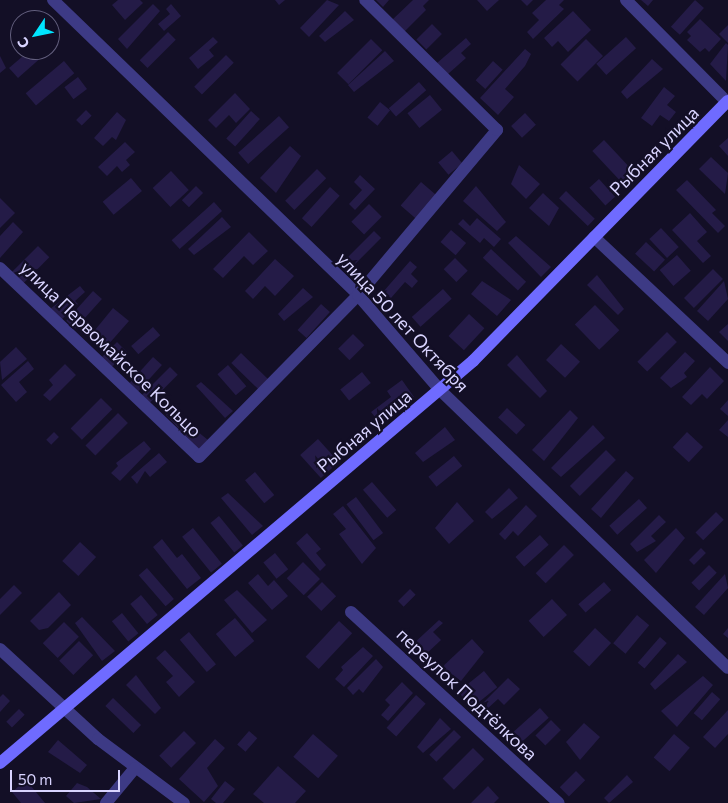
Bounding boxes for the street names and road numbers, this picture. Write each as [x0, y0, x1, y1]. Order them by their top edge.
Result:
street label: Рыбная улица [605, 102, 703, 200]
street label: улица 50 лет Октября [333, 248, 473, 396]
street label: улица Первомайское Кольцо [16, 257, 206, 441]
street label: Рыбная улица [312, 385, 416, 477]
street label: переулок Подтёлкова [392, 623, 542, 765]

